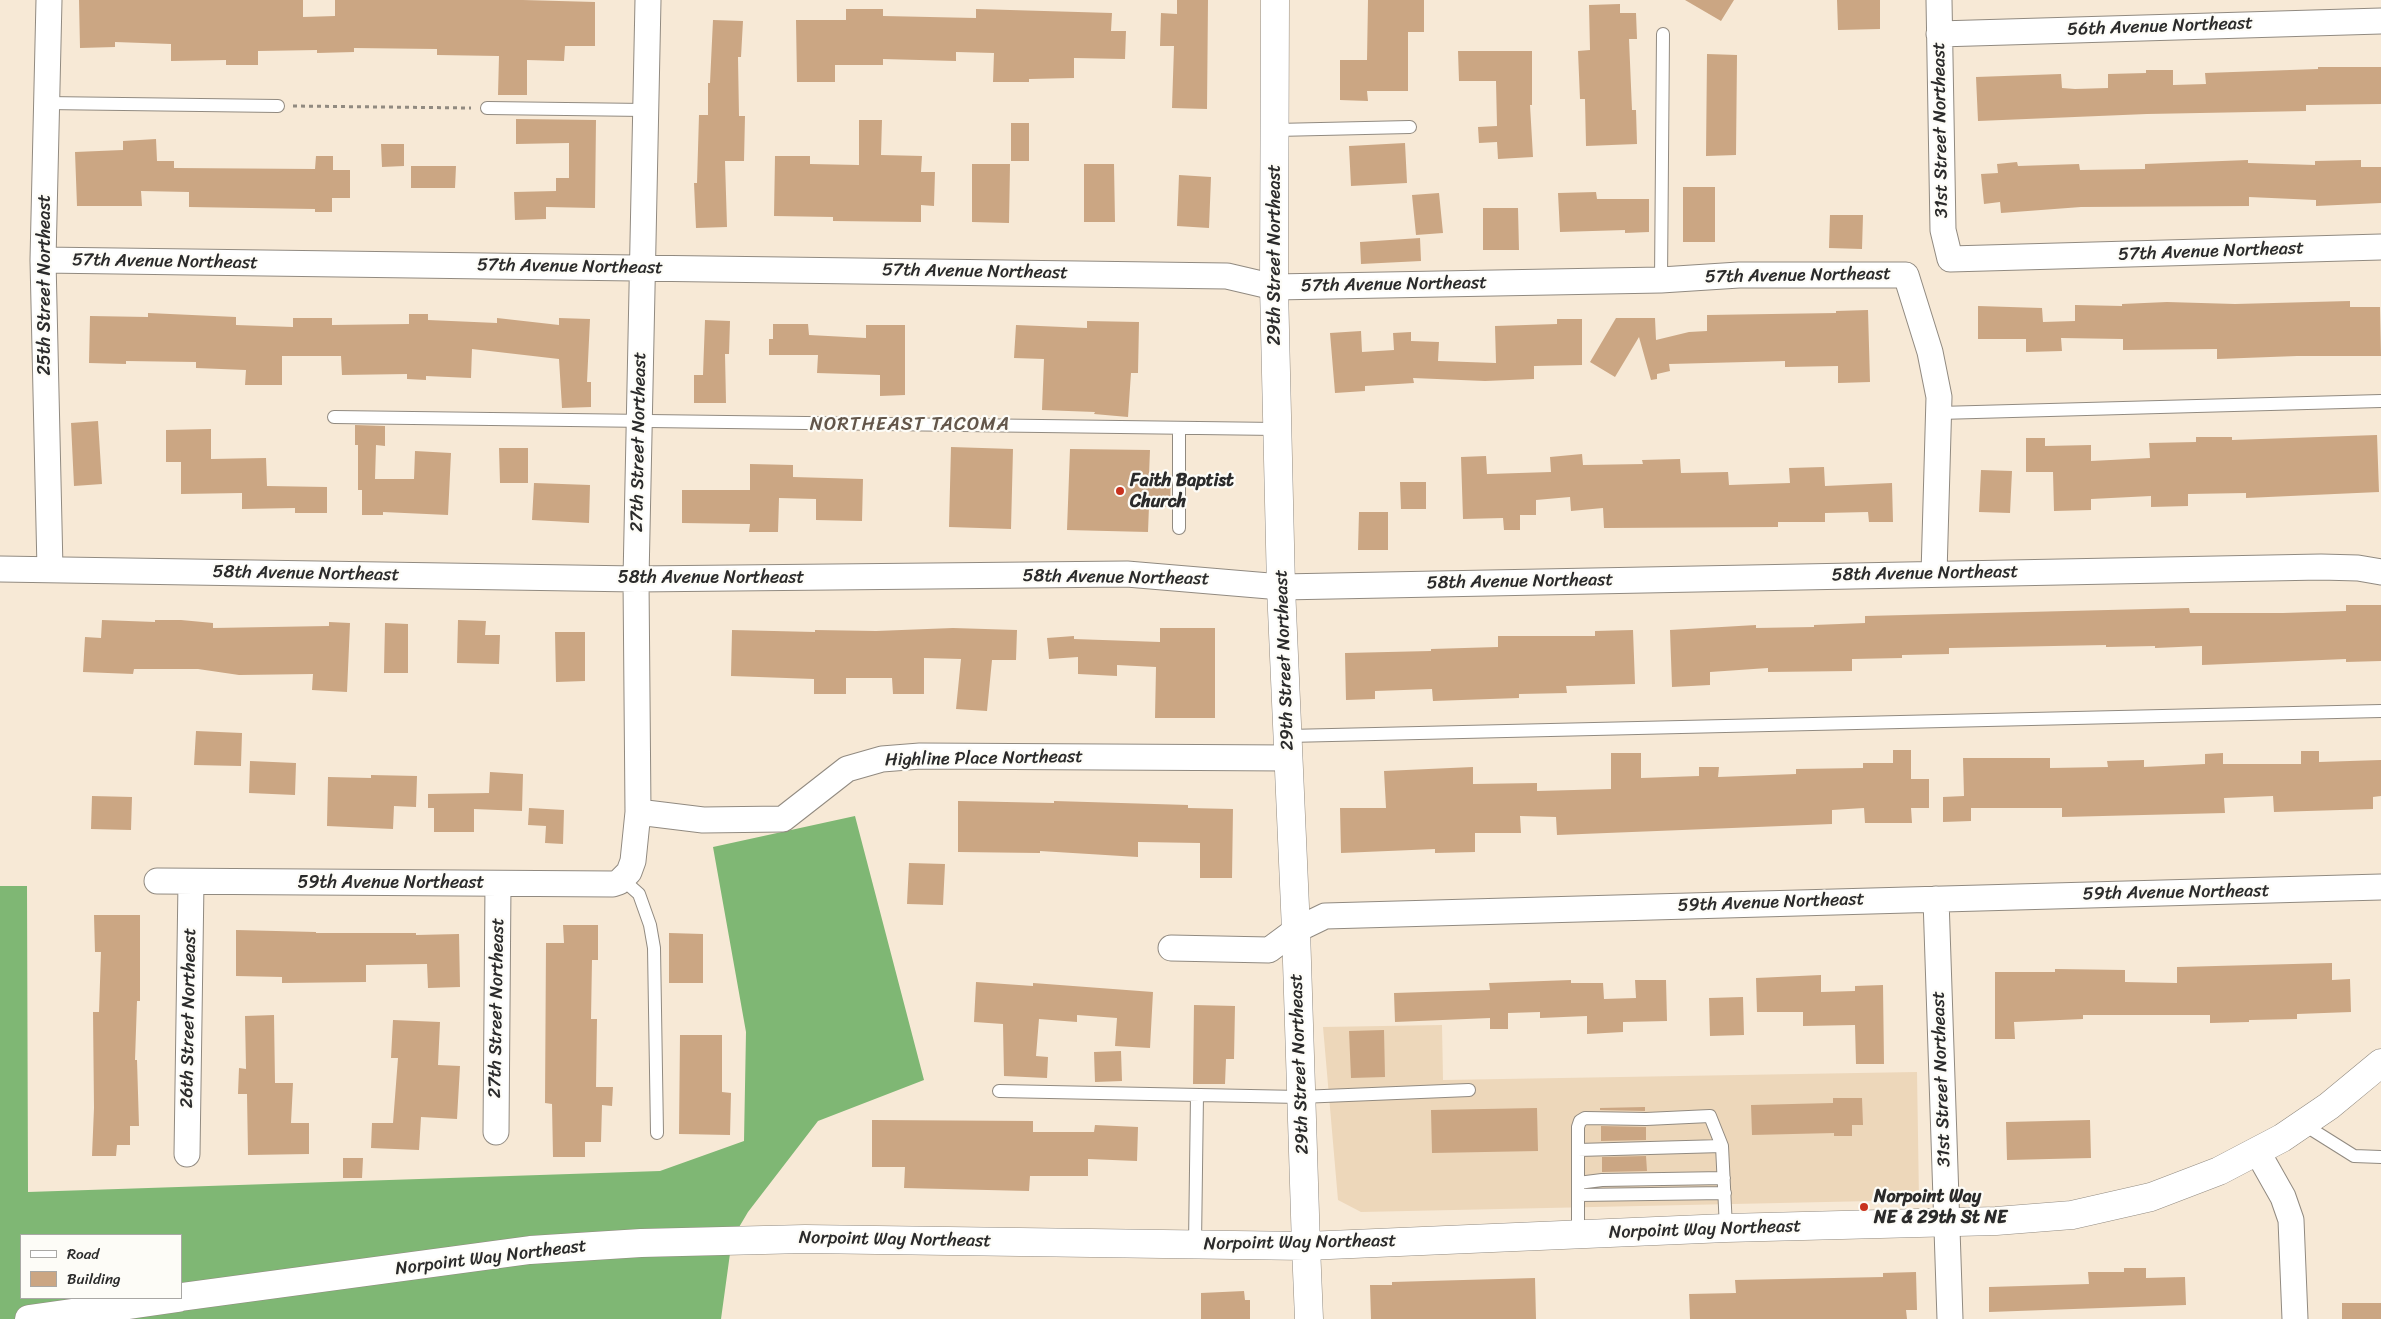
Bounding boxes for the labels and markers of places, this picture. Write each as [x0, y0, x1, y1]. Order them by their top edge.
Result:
place label: Faith Baptist Church [1130, 470, 1234, 512]
marker: Faith Baptist Church [1114, 485, 1126, 497]
place label: Norpoint Way NE & 29th St NE [1874, 1186, 2007, 1228]
marker: Norpoint Way NE & 29th St NE [1858, 1201, 1870, 1213]

